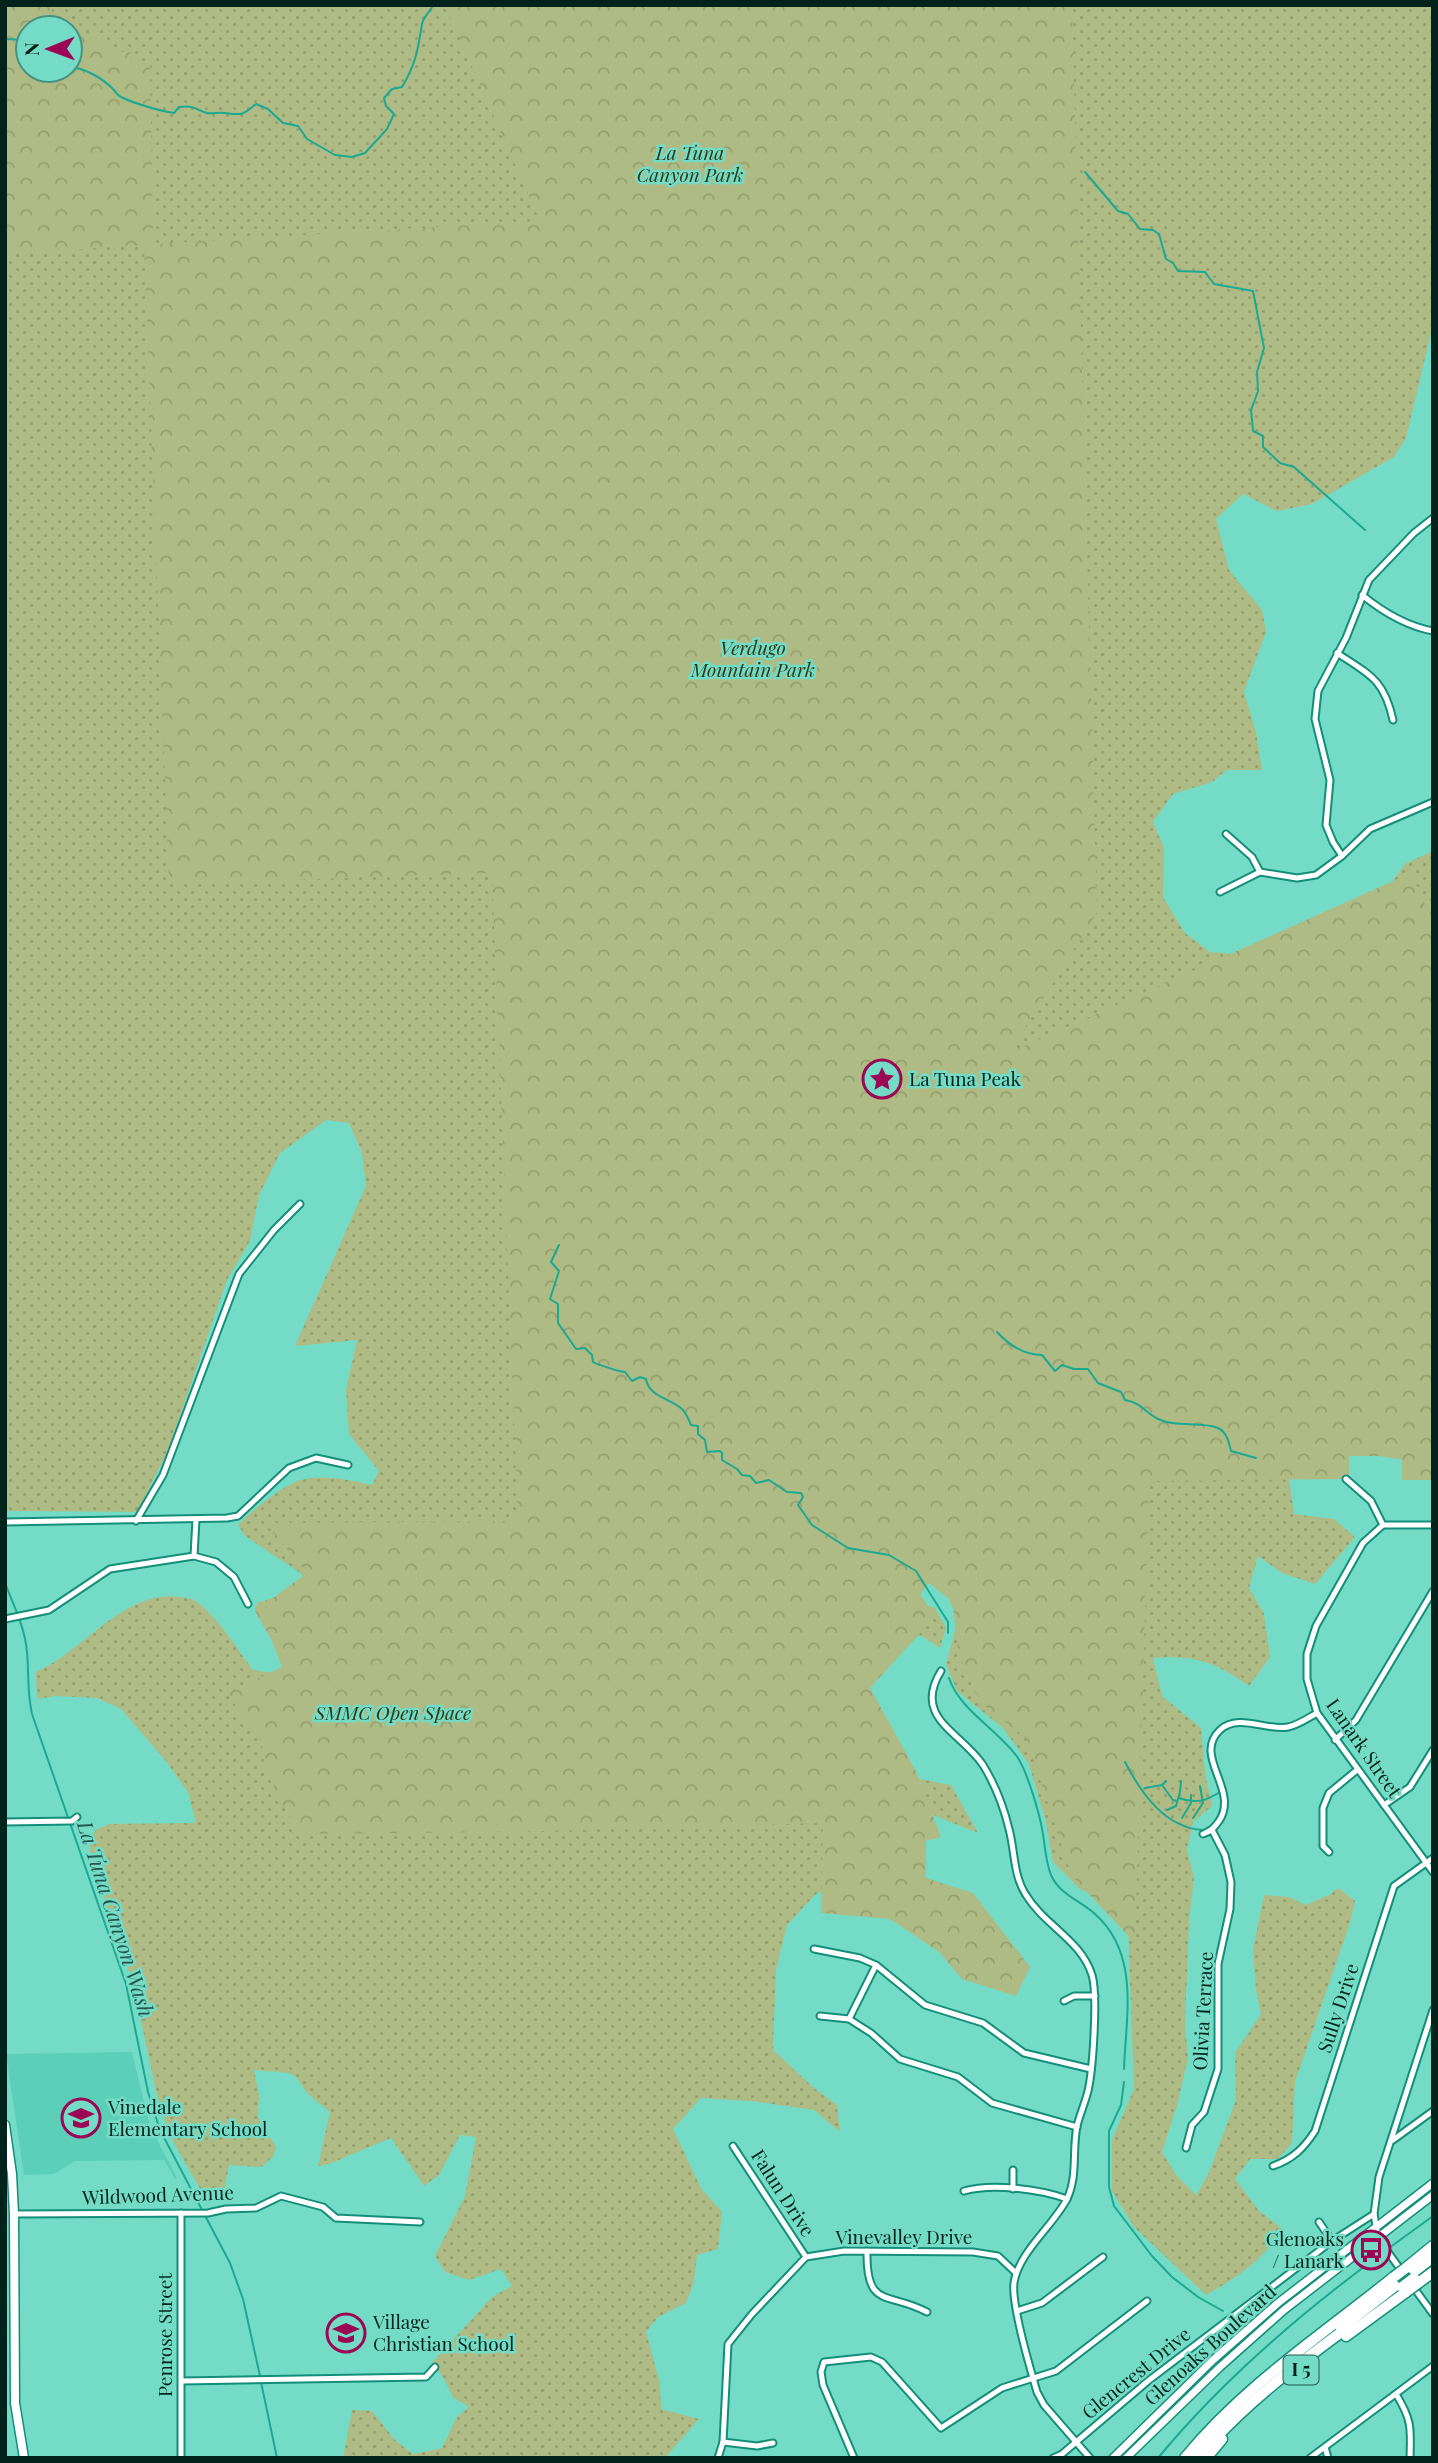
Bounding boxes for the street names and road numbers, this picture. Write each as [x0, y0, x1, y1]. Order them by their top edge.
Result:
street label: Lanark Street [1321, 1693, 1409, 1802]
street label: Olivia Terrace [1186, 1951, 1218, 2071]
street label: Sully Drive [1310, 1960, 1364, 2056]
street label: Falun Drive [746, 2144, 822, 2241]
street label: Wildwood Avenue [81, 2178, 234, 2210]
street label: Vinevalley Drive [835, 2223, 972, 2249]
street label: Penrose Street [151, 2273, 177, 2397]
street label: Glenoaks Boulevard [1138, 2278, 1281, 2410]
street label: Glencrest Drive [1076, 2320, 1195, 2424]
road number: I 5 [1284, 2356, 1318, 2384]

